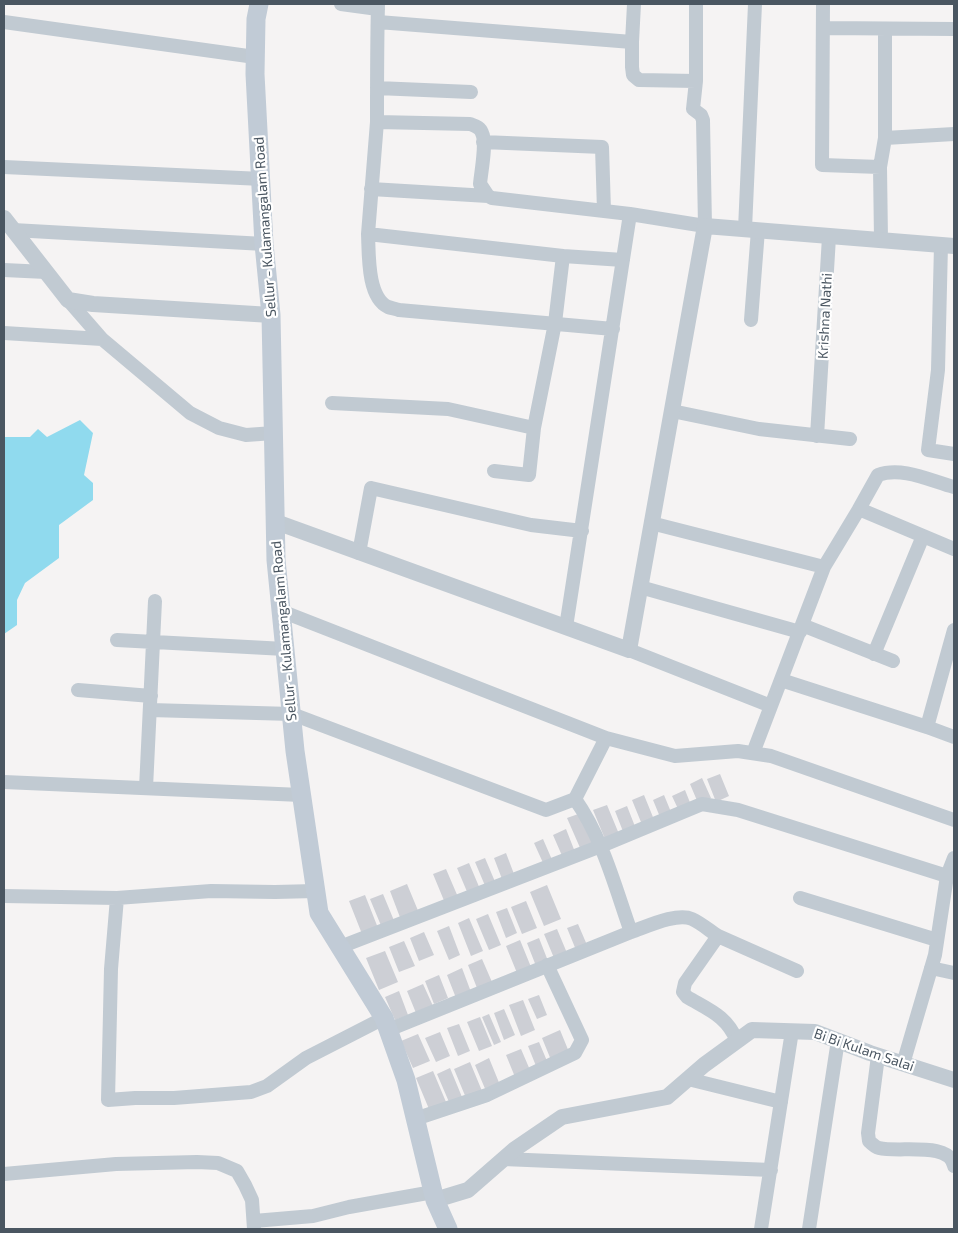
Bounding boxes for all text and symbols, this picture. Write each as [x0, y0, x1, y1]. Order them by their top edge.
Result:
street label: Sellur - Kulamangalam Road [250, 136, 280, 318]
street label: Krishna Nathi [814, 273, 836, 359]
street label: Sellur - Kulamangalam Road [268, 540, 300, 722]
street label: Bi Bi Kulam Salai [812, 1025, 916, 1075]

